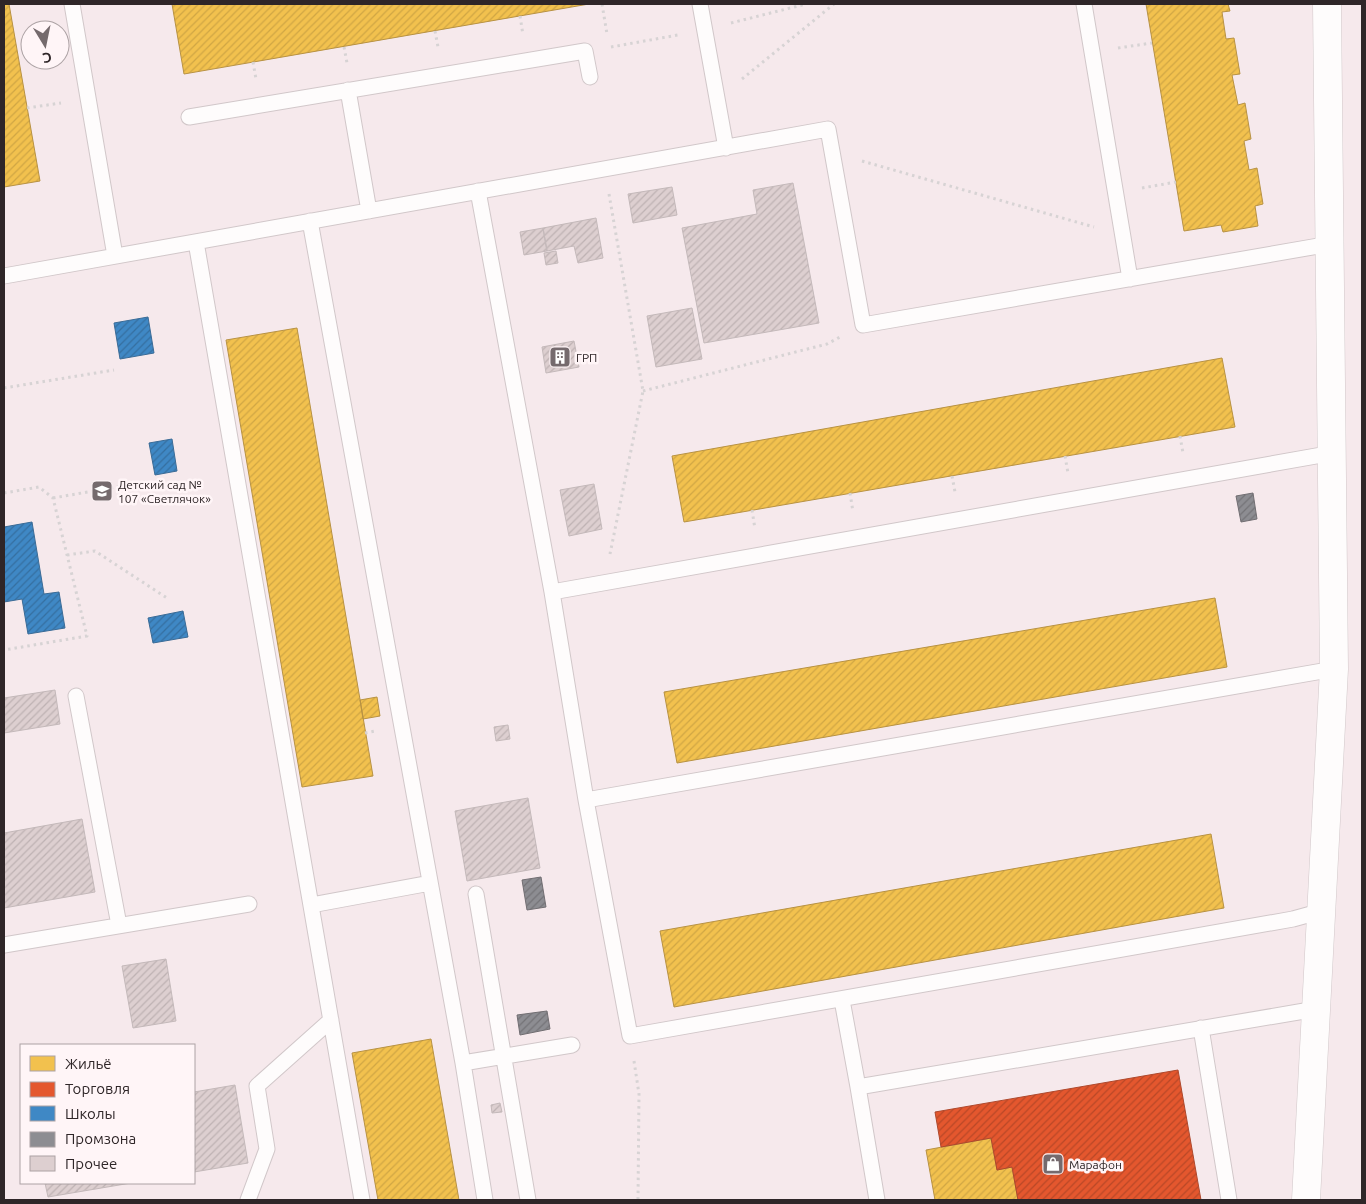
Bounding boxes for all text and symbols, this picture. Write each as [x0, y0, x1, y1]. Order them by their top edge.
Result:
north arrow [20, 20, 70, 70]
text: С [41, 49, 53, 66]
building icon: ГРП [548, 345, 572, 369]
place label: ГРП [576, 351, 597, 364]
place label: Детский сад № 107 «Светлячок» [118, 478, 211, 505]
school or university icon: Детский сад № 107 «Светлячок» [90, 479, 114, 503]
legend [20, 1044, 195, 1184]
text: Жильё [65, 1055, 112, 1072]
text: Торговля [65, 1080, 130, 1097]
text: Школы [65, 1105, 116, 1122]
text: Промзона [65, 1130, 136, 1147]
shop icon: Марафон [1041, 1152, 1065, 1176]
text: Прочее [65, 1155, 117, 1172]
place label: Марафон [1069, 1158, 1122, 1171]

